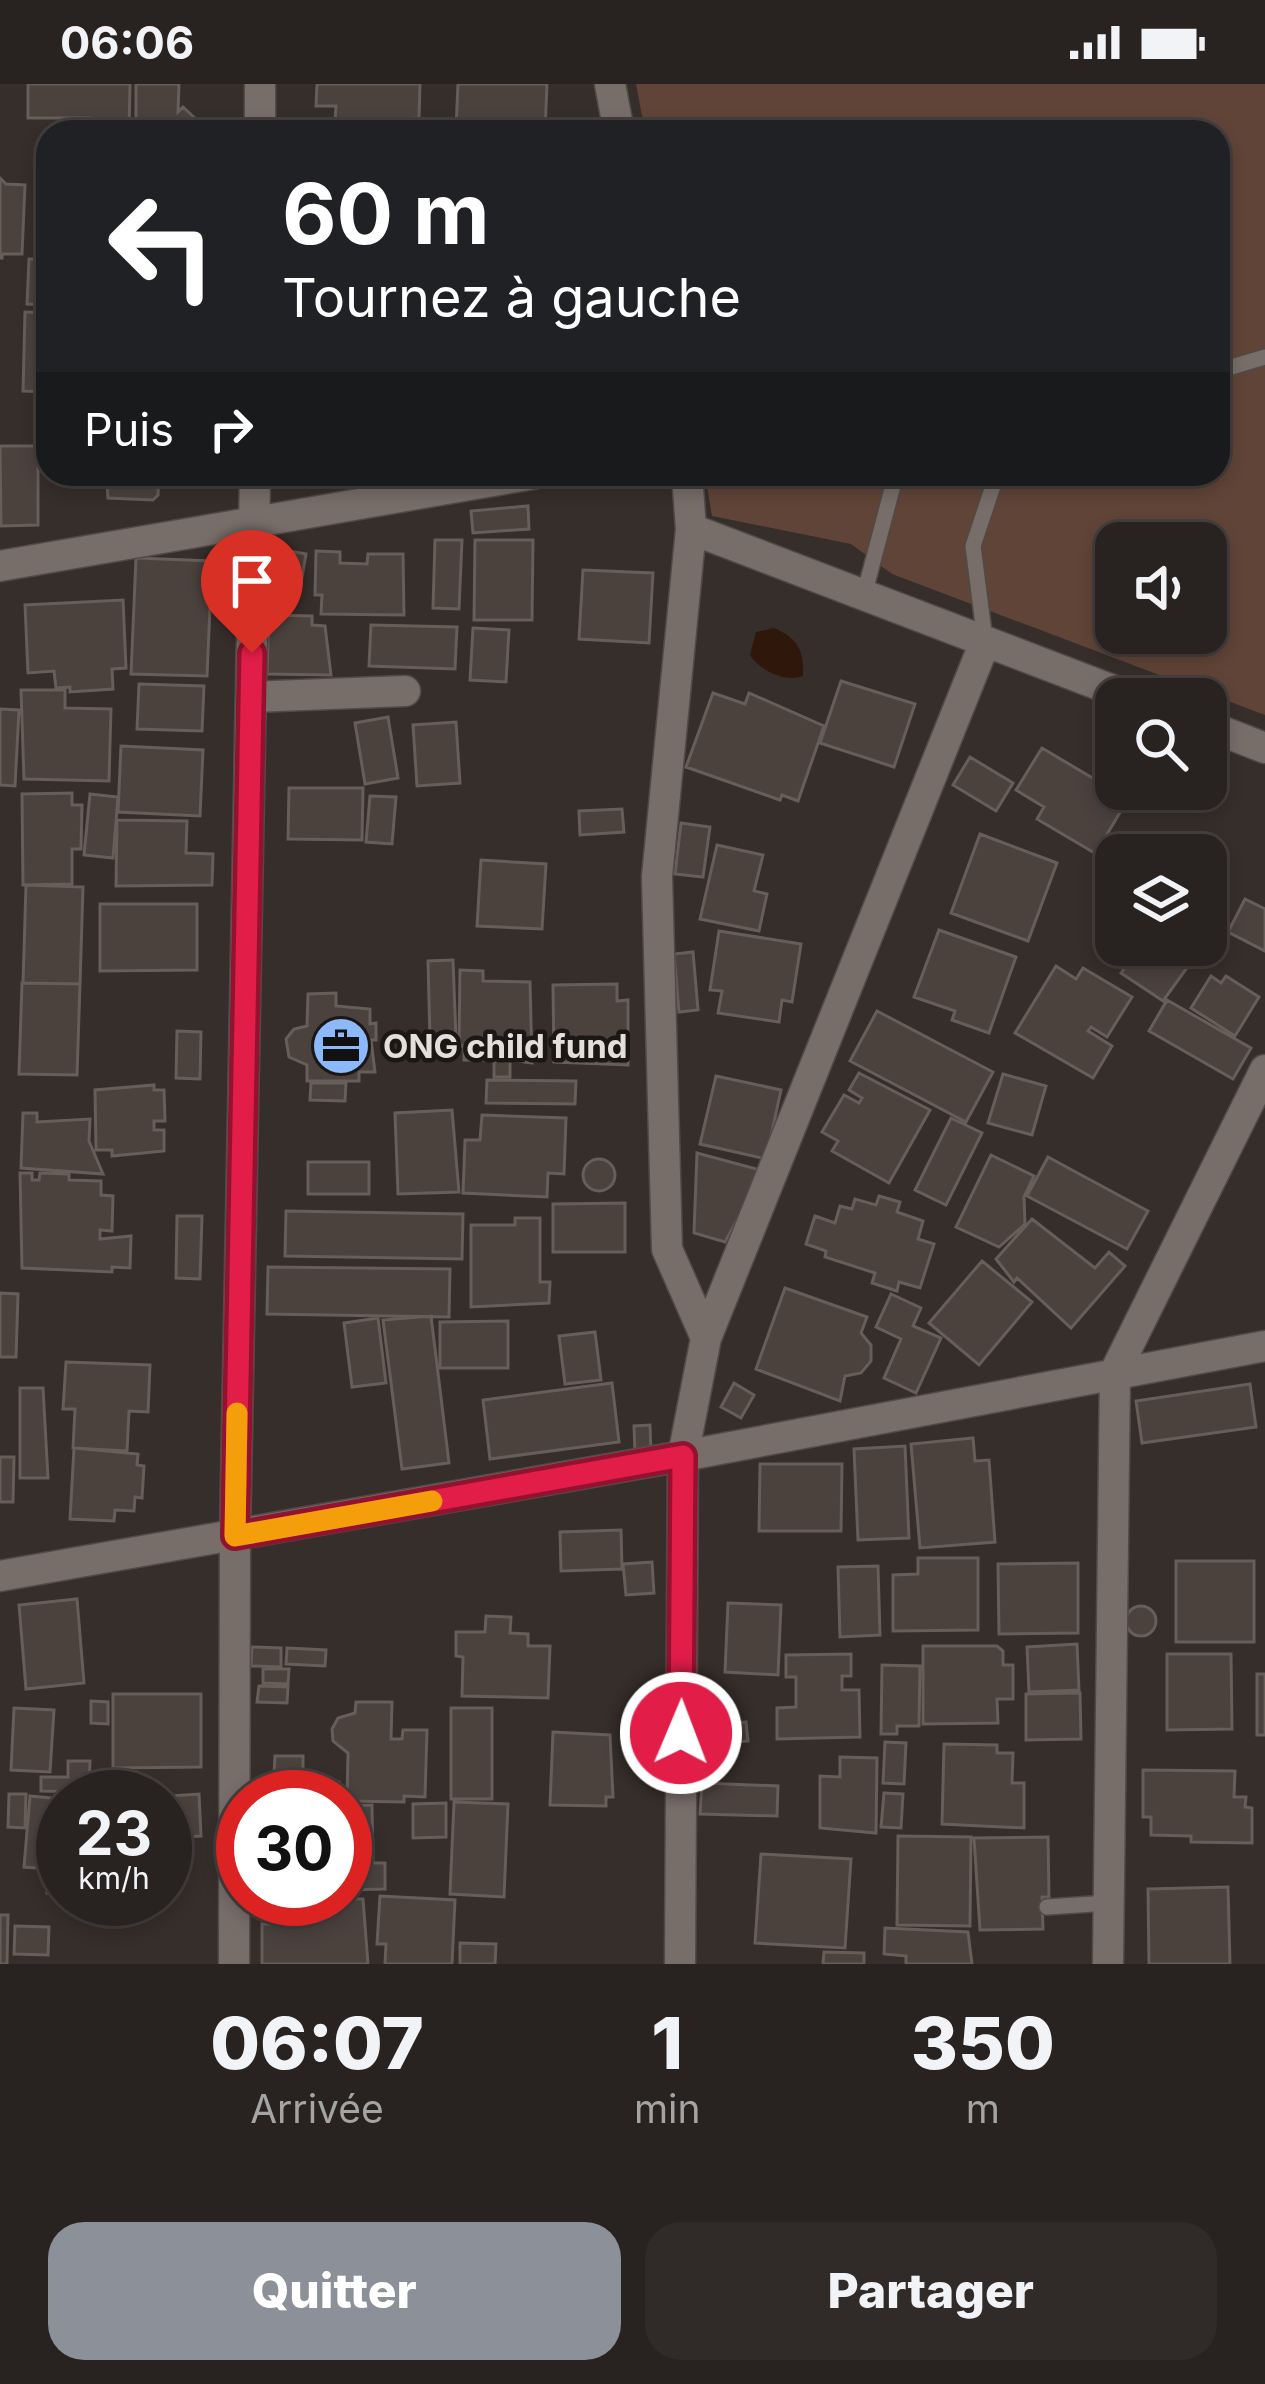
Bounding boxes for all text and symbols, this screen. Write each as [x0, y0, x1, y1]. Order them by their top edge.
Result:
text: 06:06 [60, 15, 194, 70]
text: 60 m [282, 163, 490, 264]
icon: left [84, 168, 240, 324]
text: Tournez à gauche [282, 265, 741, 330]
icon: right [198, 396, 264, 462]
text: Puis [84, 402, 174, 457]
map controls [1095, 522, 1227, 966]
button: sound [1095, 522, 1227, 654]
pin [201, 530, 303, 653]
icon: arrive [219, 548, 285, 614]
button: search [1095, 678, 1227, 810]
button: layers [1095, 834, 1227, 966]
office icon: ONG child fund [310, 1015, 372, 1077]
place label: ONG child fund [383, 1026, 628, 1066]
position arrow [618, 1670, 744, 1796]
speed limit sign: 30 [216, 1770, 372, 1926]
text: 23 [76, 1797, 152, 1869]
text: km/h [78, 1860, 150, 1896]
text: 06:07 [210, 1999, 424, 2086]
text: 1 [651, 1999, 683, 2086]
text: 350 [911, 1999, 1055, 2086]
text: Arrivée [250, 2085, 384, 2132]
text: min [634, 2085, 701, 2132]
text: m [966, 2085, 1000, 2132]
button: Quitter [48, 2222, 621, 2360]
button: Partager [645, 2222, 1217, 2360]

